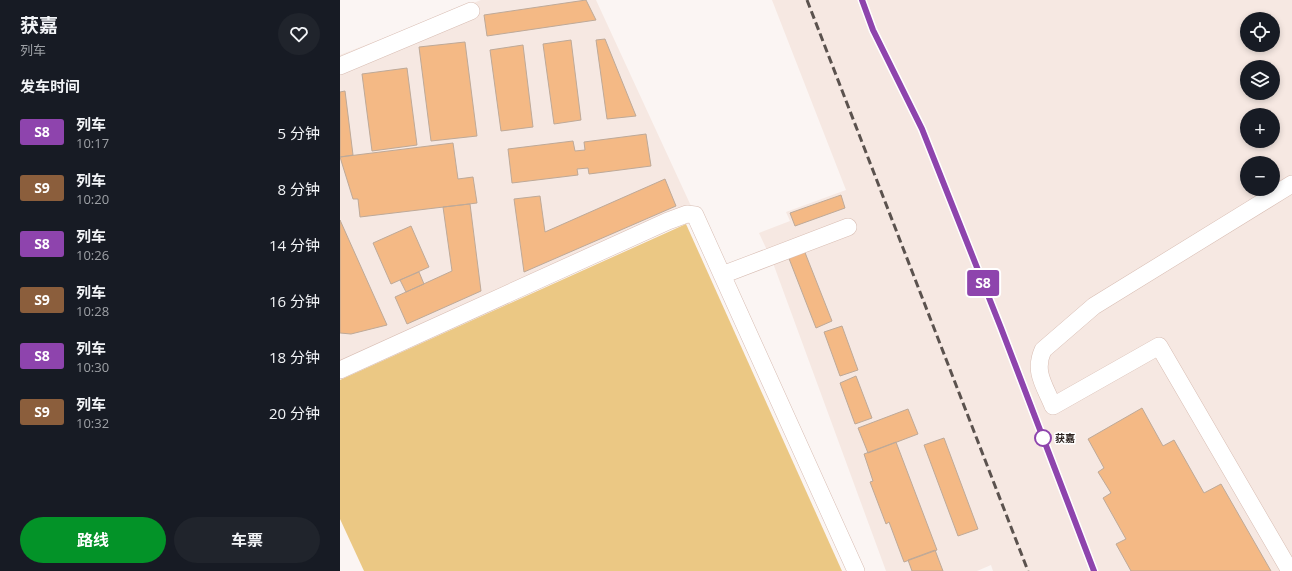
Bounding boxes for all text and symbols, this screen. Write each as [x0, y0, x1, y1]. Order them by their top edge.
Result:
text: 获嘉 [20, 12, 58, 38]
map controls [1240, 12, 1280, 196]
button: locate [1240, 12, 1280, 52]
button: heart [278, 13, 320, 55]
text: 列车 [20, 41, 46, 59]
button: layers [1240, 60, 1280, 100]
text: 发车时间 [20, 76, 80, 96]
button: + [1240, 108, 1280, 148]
text: 列车 [76, 114, 106, 134]
text: S8 [34, 122, 50, 141]
text: 5 分钟 [278, 123, 320, 143]
text: 10:17 [76, 134, 109, 152]
button: − [1240, 156, 1280, 196]
text: 列车 [76, 170, 106, 190]
text: S9 [34, 178, 50, 197]
text: 8 分钟 [278, 179, 320, 199]
text: 10:20 [76, 190, 109, 208]
text: 列车 [76, 226, 106, 246]
text: S8 [34, 234, 50, 253]
text: 14 分钟 [269, 235, 320, 255]
text: 10:26 [76, 246, 109, 264]
line badge: S8 [965, 270, 1001, 296]
text: S8 [975, 273, 991, 292]
text: 列车 [76, 282, 106, 302]
text: S9 [34, 290, 50, 309]
text: 16 分钟 [269, 291, 320, 311]
text: 10:28 [76, 302, 109, 320]
text: 列车 [76, 338, 106, 358]
text: S8 [34, 346, 50, 365]
text: 18 分钟 [269, 347, 320, 367]
text: 10:30 [76, 358, 109, 376]
text: 列车 [76, 394, 106, 414]
text: S9 [34, 402, 50, 421]
text: 20 分钟 [269, 403, 320, 423]
text: 10:32 [76, 414, 109, 432]
marker: 获嘉 [1034, 429, 1052, 447]
place label: 获嘉 [1055, 431, 1075, 445]
button: 路线 [20, 517, 166, 563]
button: 车票 [174, 517, 320, 563]

